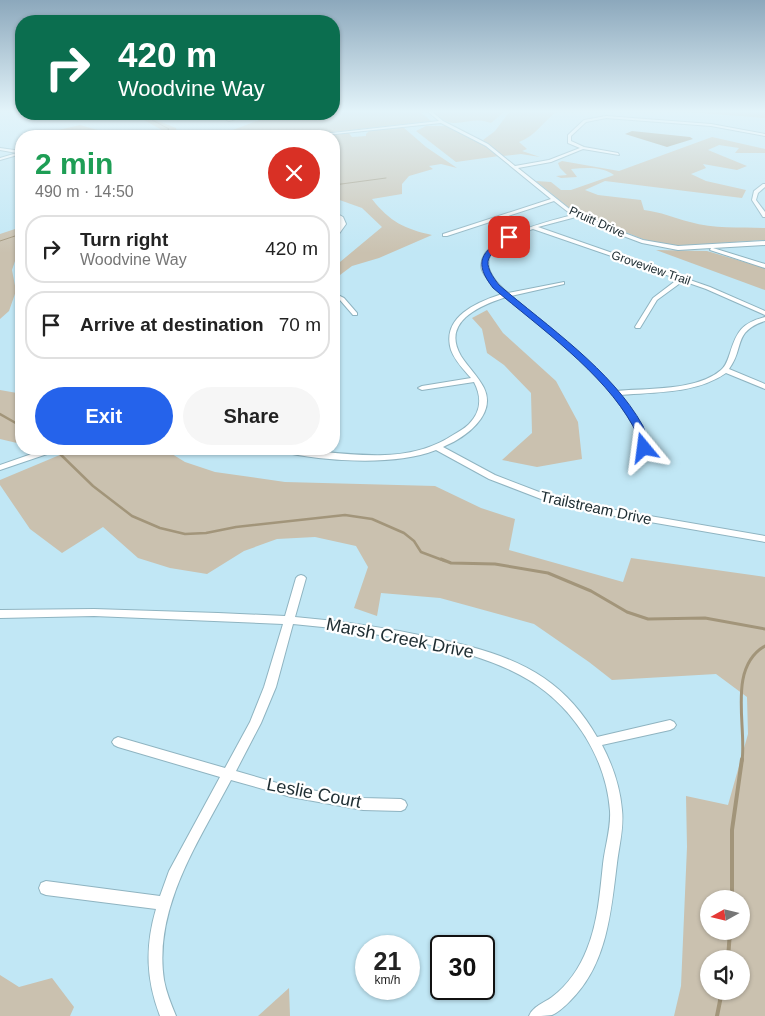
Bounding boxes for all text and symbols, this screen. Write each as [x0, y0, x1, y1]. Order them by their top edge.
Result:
icon: right [35, 35, 100, 100]
text: 420 m [118, 35, 217, 74]
text: Woodvine Way [118, 76, 265, 101]
text: 2 min [35, 147, 113, 180]
button: close [268, 147, 320, 199]
text: 490 m · 14:50 [35, 183, 134, 200]
street label: Pruitt Drive [567, 204, 627, 241]
pin [488, 216, 530, 258]
icon: arrive [495, 223, 523, 251]
text: Turn right [80, 229, 168, 250]
icon: right [37, 235, 65, 263]
text: 420 m [265, 238, 318, 259]
street label: Groveview Trail [610, 248, 692, 288]
text: Woodvine Way [80, 251, 187, 268]
icon: arrive [37, 311, 65, 339]
text: Arrive at destination [80, 314, 264, 335]
text: 70 m [279, 314, 321, 335]
button: Exit [35, 387, 173, 445]
button: Share [183, 387, 320, 445]
position arrow [617, 421, 669, 473]
street label: Trailstream Drive [539, 487, 653, 528]
street label: Marsh Creek Drive [324, 614, 476, 662]
street label: Leslie Court [265, 774, 363, 812]
north arrow [700, 890, 750, 940]
map controls [700, 890, 750, 1000]
speed limit sign: 30 [430, 935, 495, 1000]
text: 21 [374, 947, 401, 975]
button: sound [700, 950, 750, 1000]
text: km/h [374, 973, 401, 987]

